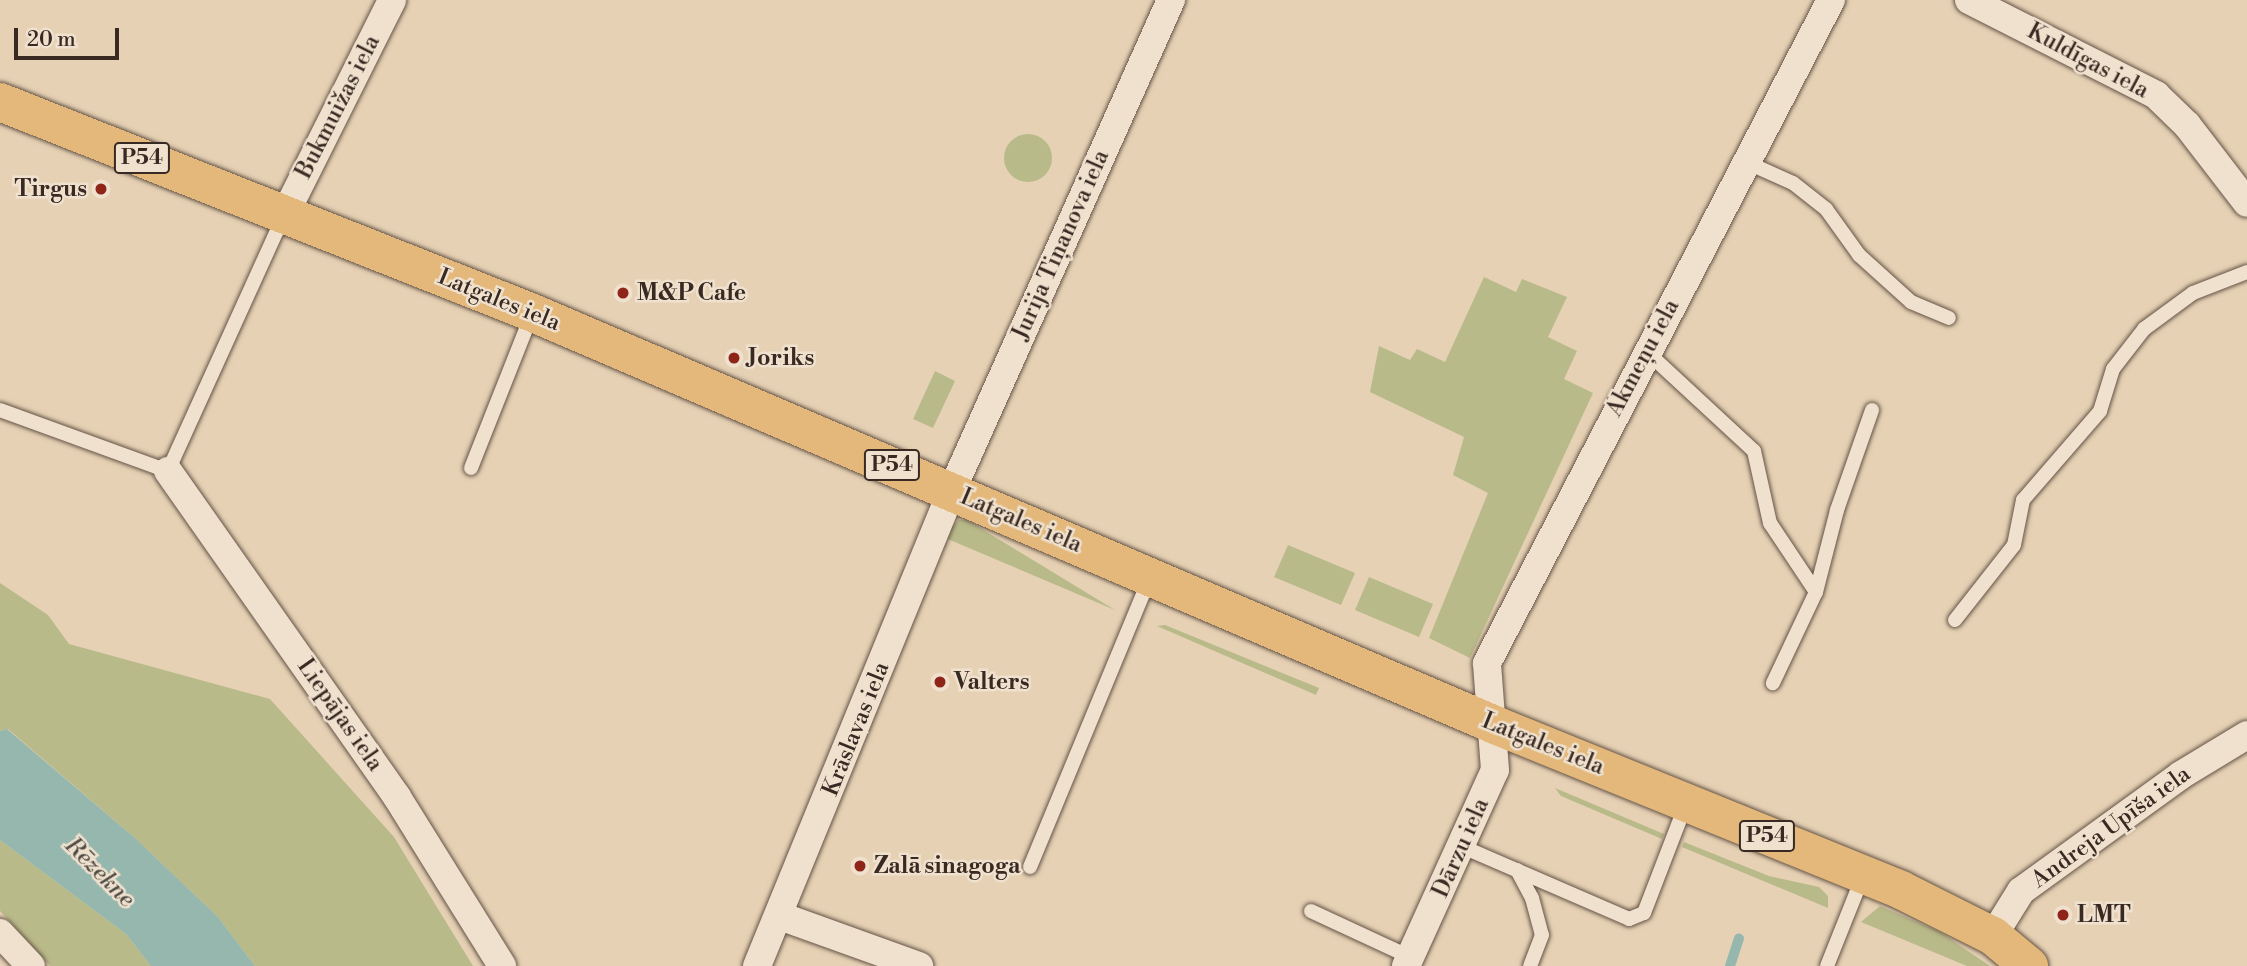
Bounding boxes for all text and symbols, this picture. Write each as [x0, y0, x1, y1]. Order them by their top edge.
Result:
scale bar [18, 14, 122, 58]
street label: Kuldīgas iela [2022, 17, 2154, 105]
text: 20 m [27, 27, 76, 53]
street label: Bukmuižas iela [290, 31, 386, 183]
road number: P54 [112, 140, 172, 176]
street label: Jurija Tiņanova iela [1007, 146, 1115, 344]
place label: Tirgus [15, 175, 87, 203]
marker: Tirgus [93, 181, 109, 197]
street label: Latgales iela [434, 263, 564, 337]
place label: M&P Cafe [637, 279, 746, 307]
marker: M&P Cafe [615, 285, 631, 301]
street label: Akmeņu iela [1601, 295, 1685, 421]
place label: Joriks [748, 344, 814, 372]
marker: Joriks [726, 350, 742, 366]
road number: P54 [862, 448, 922, 482]
street label: Latgales iela [956, 483, 1086, 559]
street label: Liepājas iela [291, 653, 389, 777]
street label: Krāslavas iela [817, 658, 895, 800]
place label: Valters [954, 668, 1030, 696]
marker: Valters [932, 674, 948, 690]
street label: Latgales iela [1478, 707, 1608, 781]
street label: Andreja Upīša iela [2026, 760, 2196, 894]
street label: Dārzu iela [1427, 794, 1495, 902]
road number: P54 [1737, 818, 1797, 854]
water label: Rēzekne [58, 832, 140, 914]
place label: Zalā sinagoga [874, 852, 1020, 880]
marker: Zalā sinagoga [852, 858, 868, 874]
place label: LMT [2077, 901, 2131, 929]
marker: LMT [2055, 907, 2071, 923]

